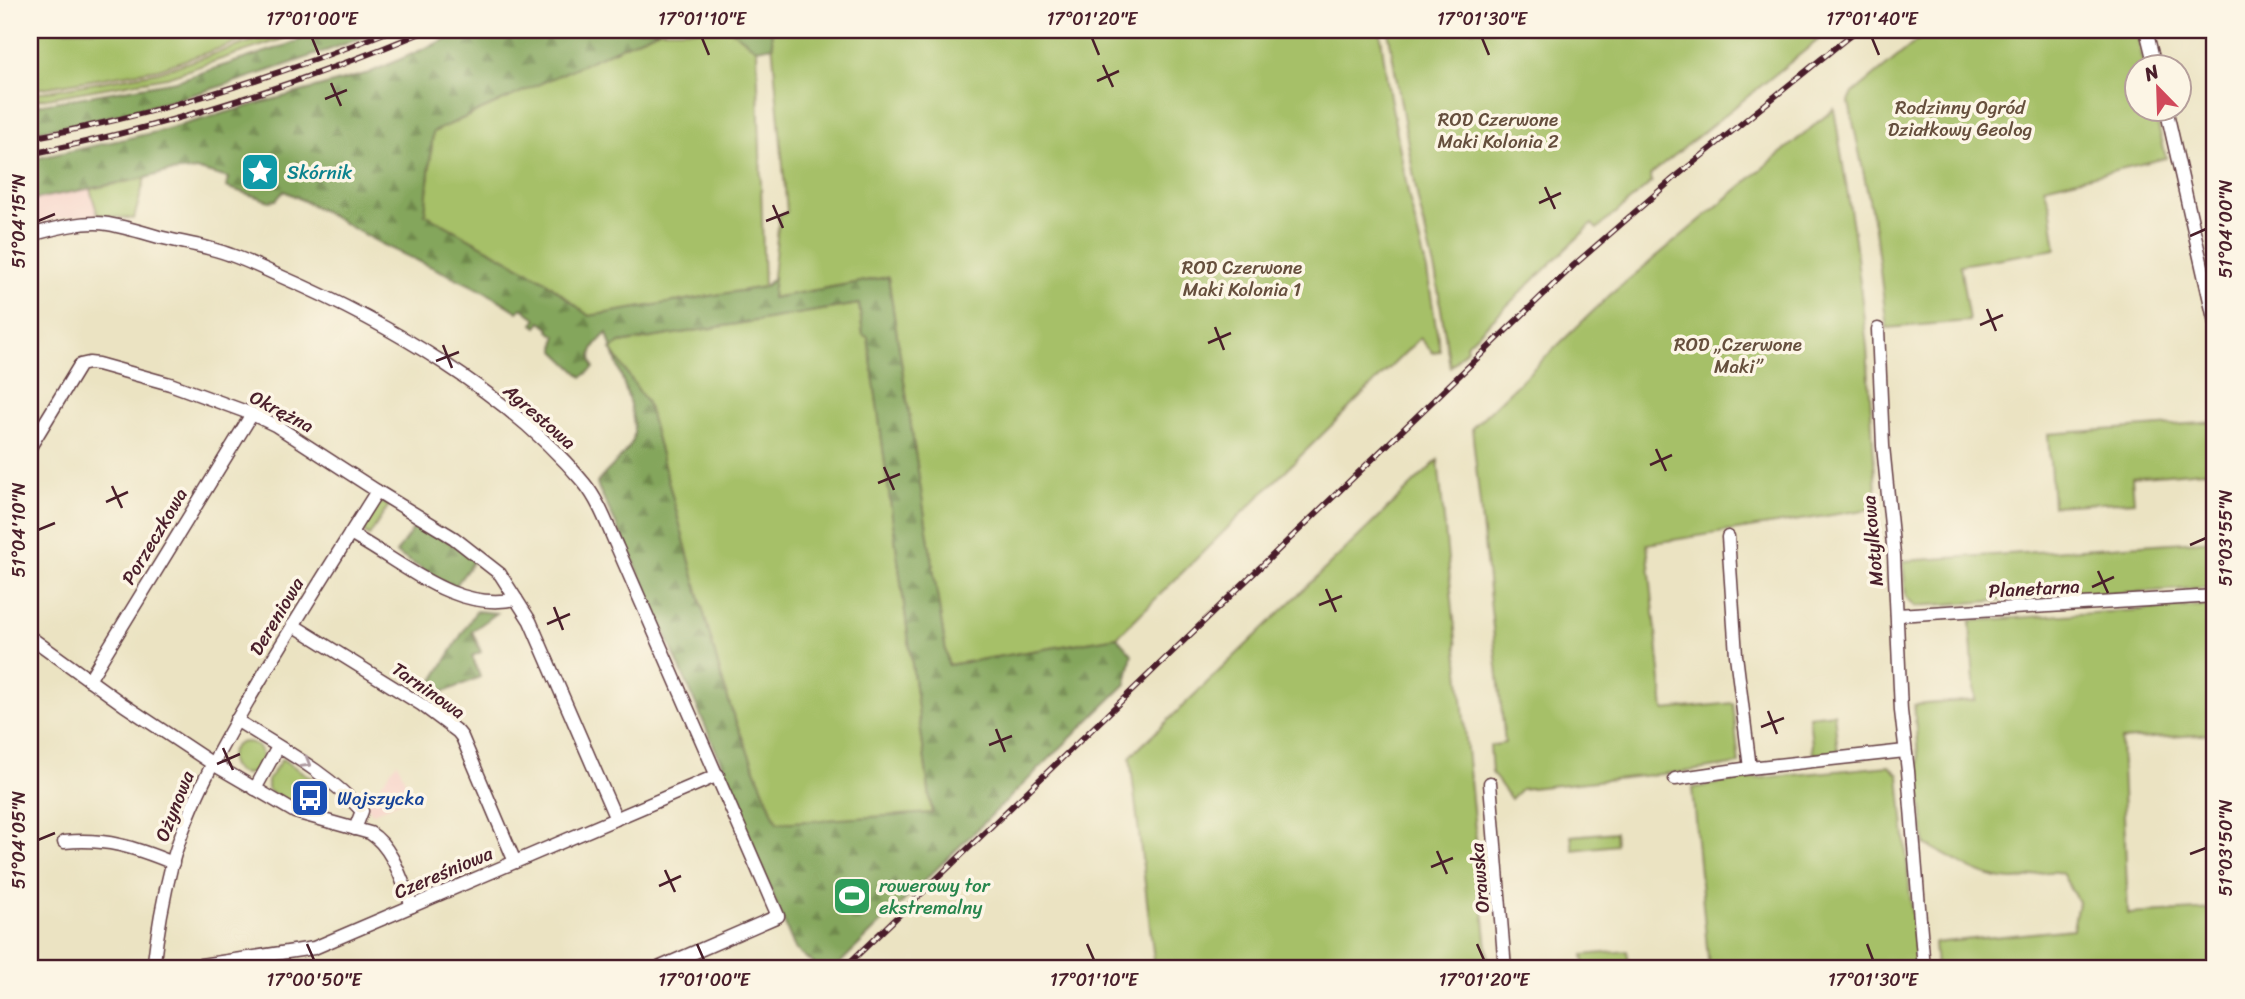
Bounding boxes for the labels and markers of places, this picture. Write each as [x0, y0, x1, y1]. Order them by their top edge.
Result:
place icon: Skórnik [239, 151, 281, 193]
place label: Skórnik [287, 156, 353, 189]
bus stop icon: Wojszycka [289, 777, 331, 819]
place label: Wojszycka [337, 782, 425, 815]
place label: rowerowy tor ekstremalny [879, 869, 991, 924]
sports icon: rowerowy tor ekstremalny [831, 875, 873, 917]

